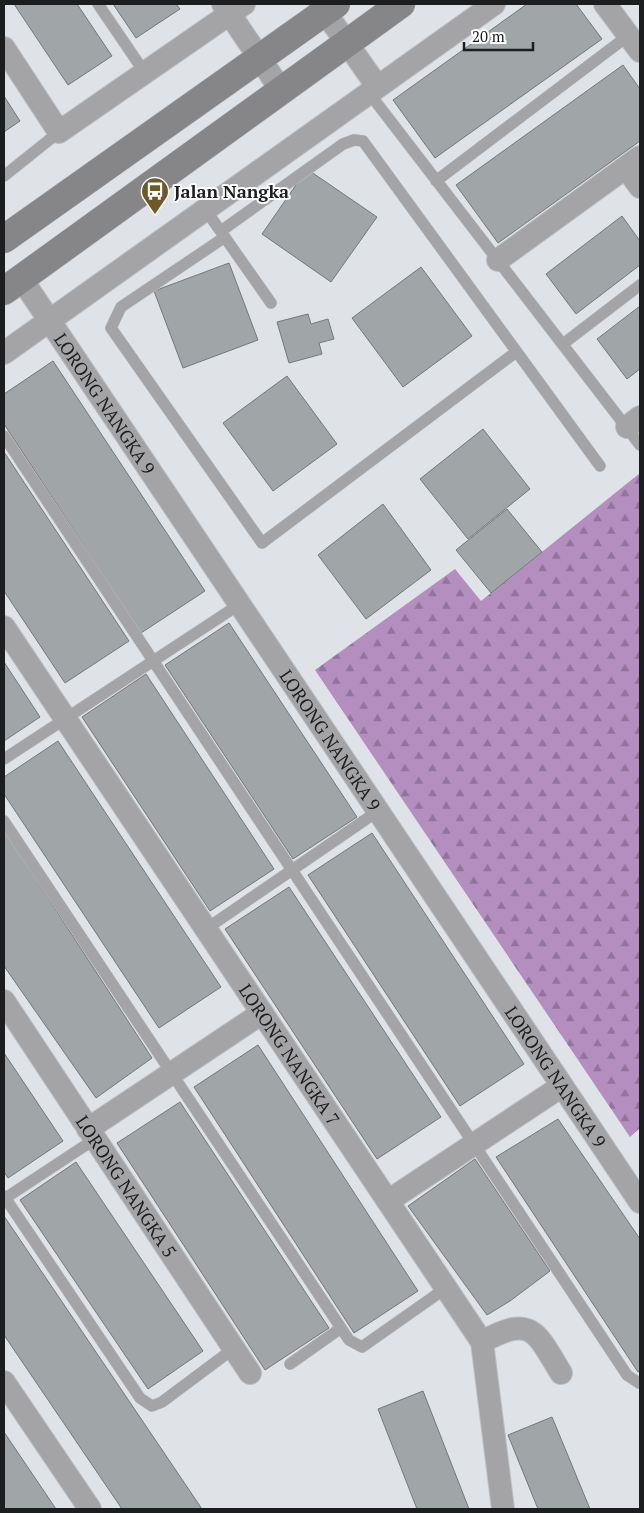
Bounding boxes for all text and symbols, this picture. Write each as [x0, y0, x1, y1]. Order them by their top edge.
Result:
scale bar [464, 20, 533, 52]
text: 20 m [472, 26, 505, 46]
bus stop icon: Jalan Nangka [140, 176, 170, 215]
place label: Jalan Nangka [174, 179, 289, 203]
street label: LORONG NANGKA 9 [49, 328, 161, 479]
street label: LORONG NANGKA 9 [275, 665, 386, 815]
street label: LORONG NANGKA 7 [234, 979, 346, 1130]
street label: LORONG NANGKA 9 [500, 1001, 612, 1152]
street label: LORONG NANGKA 5 [71, 1111, 182, 1262]

